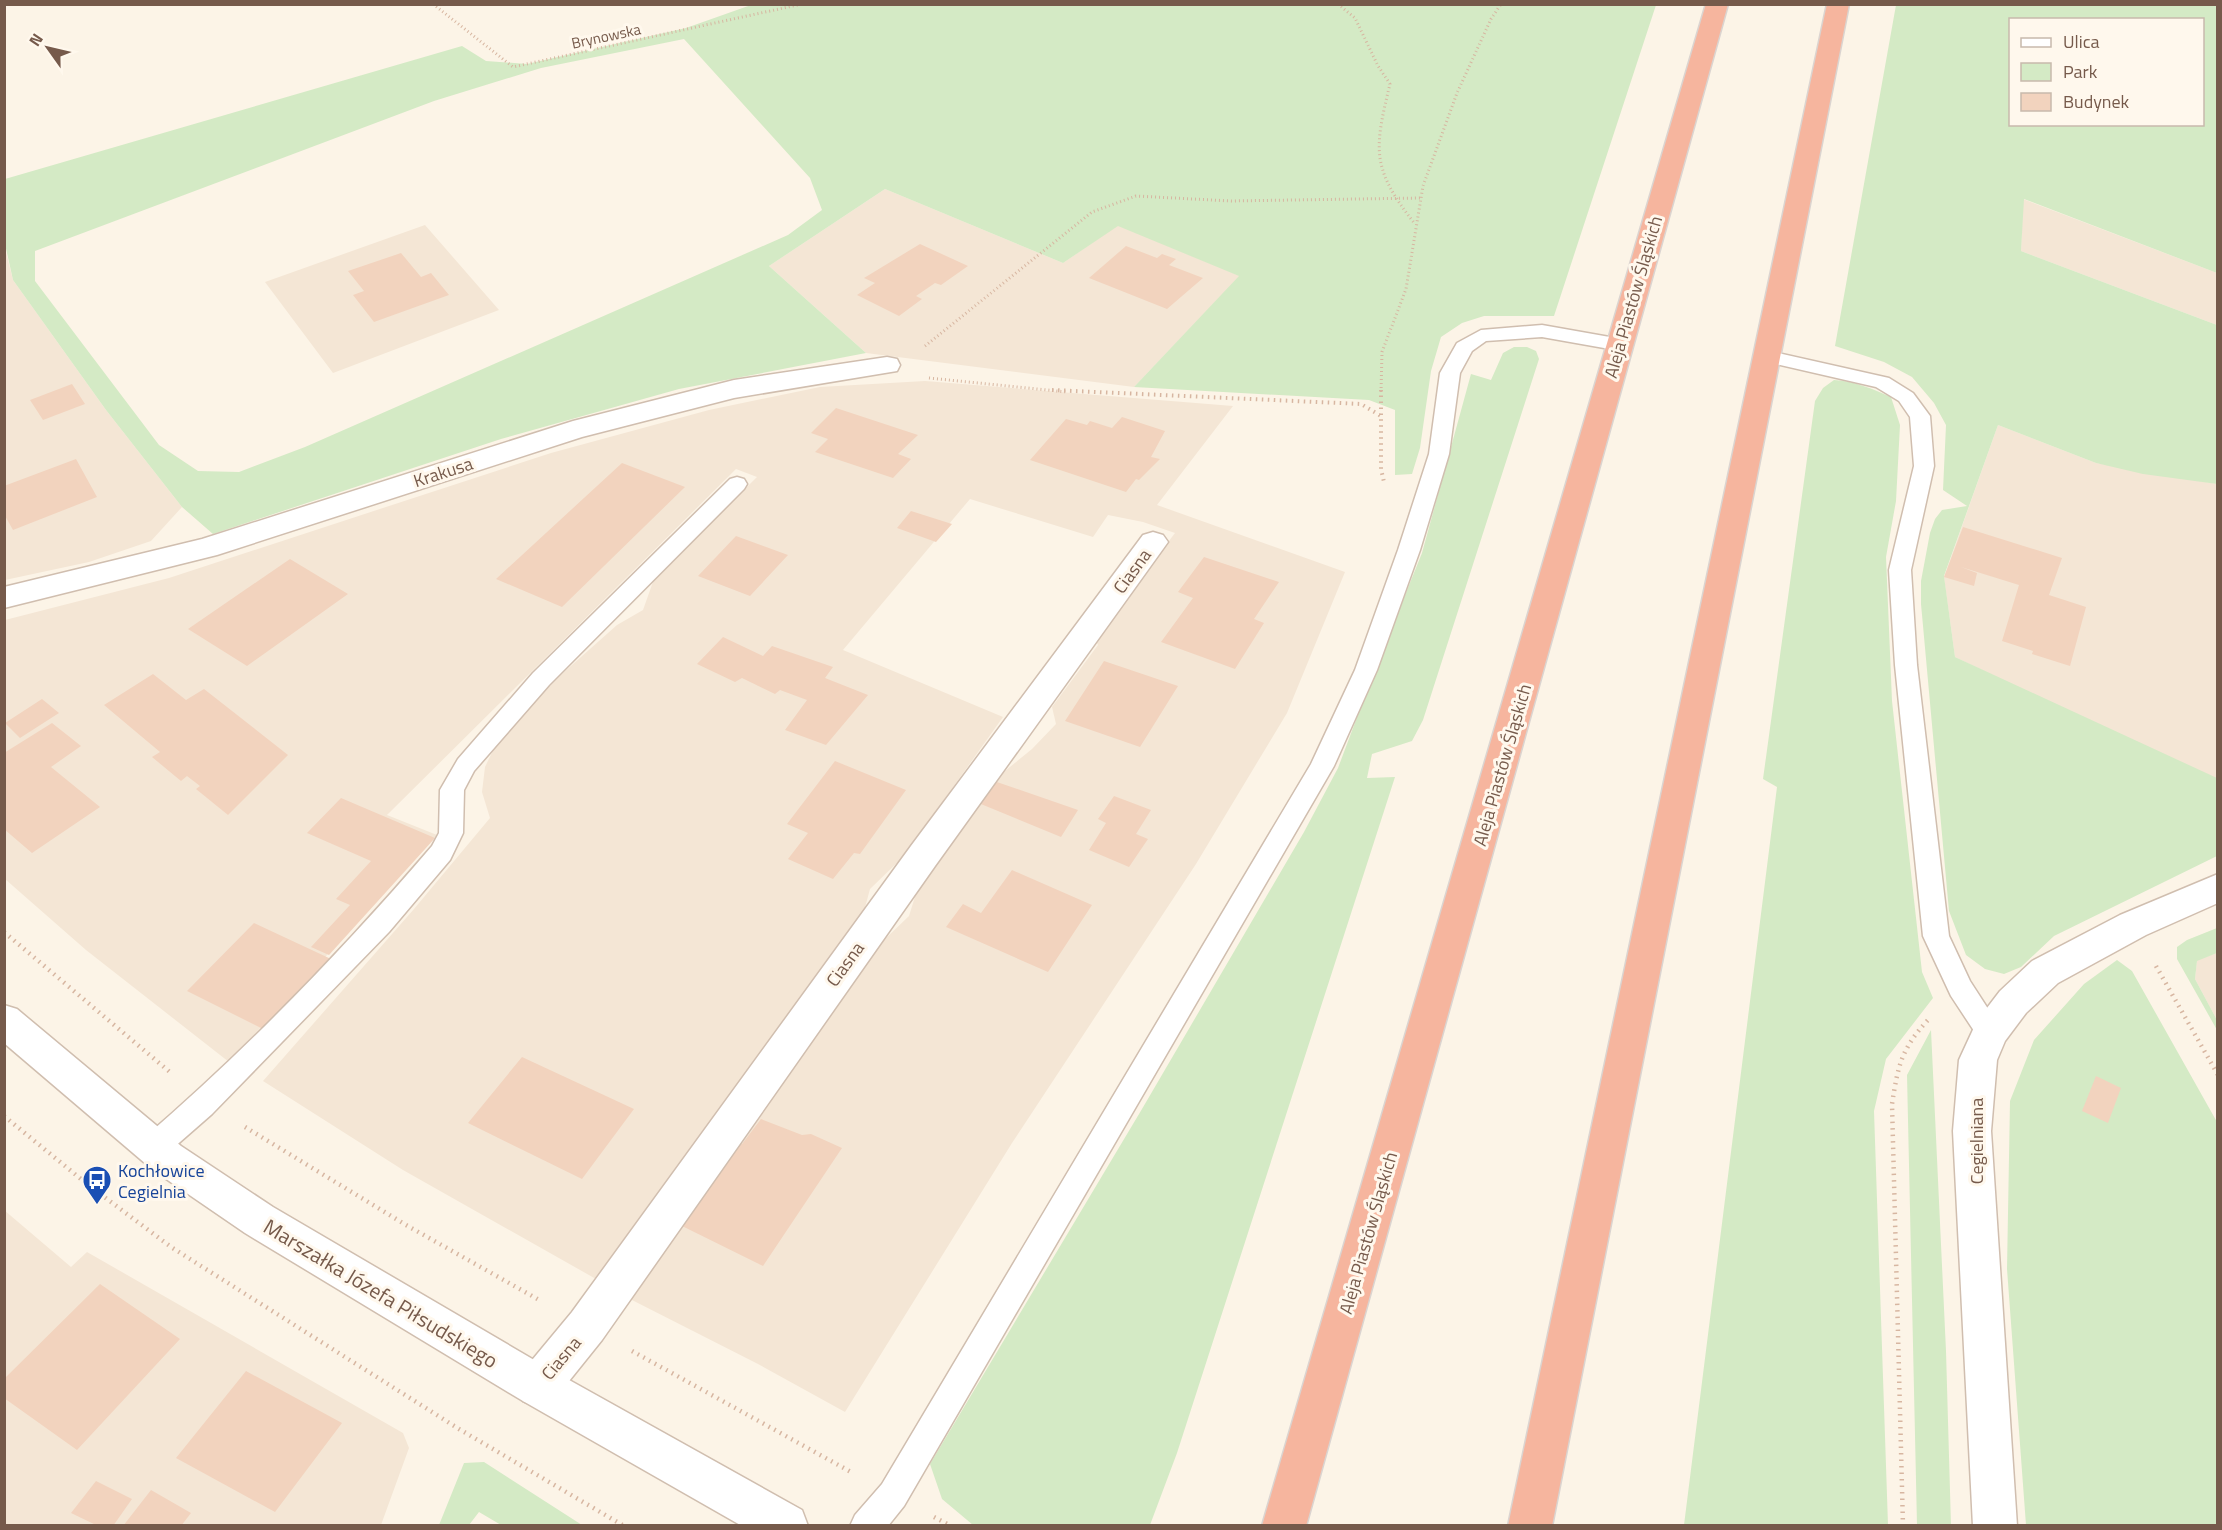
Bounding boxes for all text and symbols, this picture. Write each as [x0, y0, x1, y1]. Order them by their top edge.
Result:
street label: Brynowska [569, 17, 643, 55]
north arrow [18, 18, 78, 78]
legend [2009, 18, 2204, 126]
text: N [23, 28, 49, 51]
text: Ulica [2063, 28, 2100, 55]
text: Park [2063, 58, 2098, 85]
text: Budynek [2063, 88, 2130, 115]
street label: Aleja Piastów Śląskich [1597, 213, 1669, 381]
street label: Krakusa [410, 450, 476, 494]
street label: Ciasna [1106, 543, 1158, 599]
street label: Aleja Piastów Śląskich [1466, 681, 1538, 849]
street label: Ciasna [819, 936, 871, 992]
street label: Cegielniana [1963, 1098, 1990, 1184]
street label: Aleja Piastów Śląskich [1332, 1149, 1404, 1317]
place label: Kochłowice Cegielnia [118, 1157, 204, 1205]
bus stop icon: Kochłowice Cegielnia [81, 1164, 113, 1206]
street label: Marszałka Józefa Piłsudskiego [258, 1210, 504, 1376]
street label: Ciasna [535, 1330, 587, 1386]

